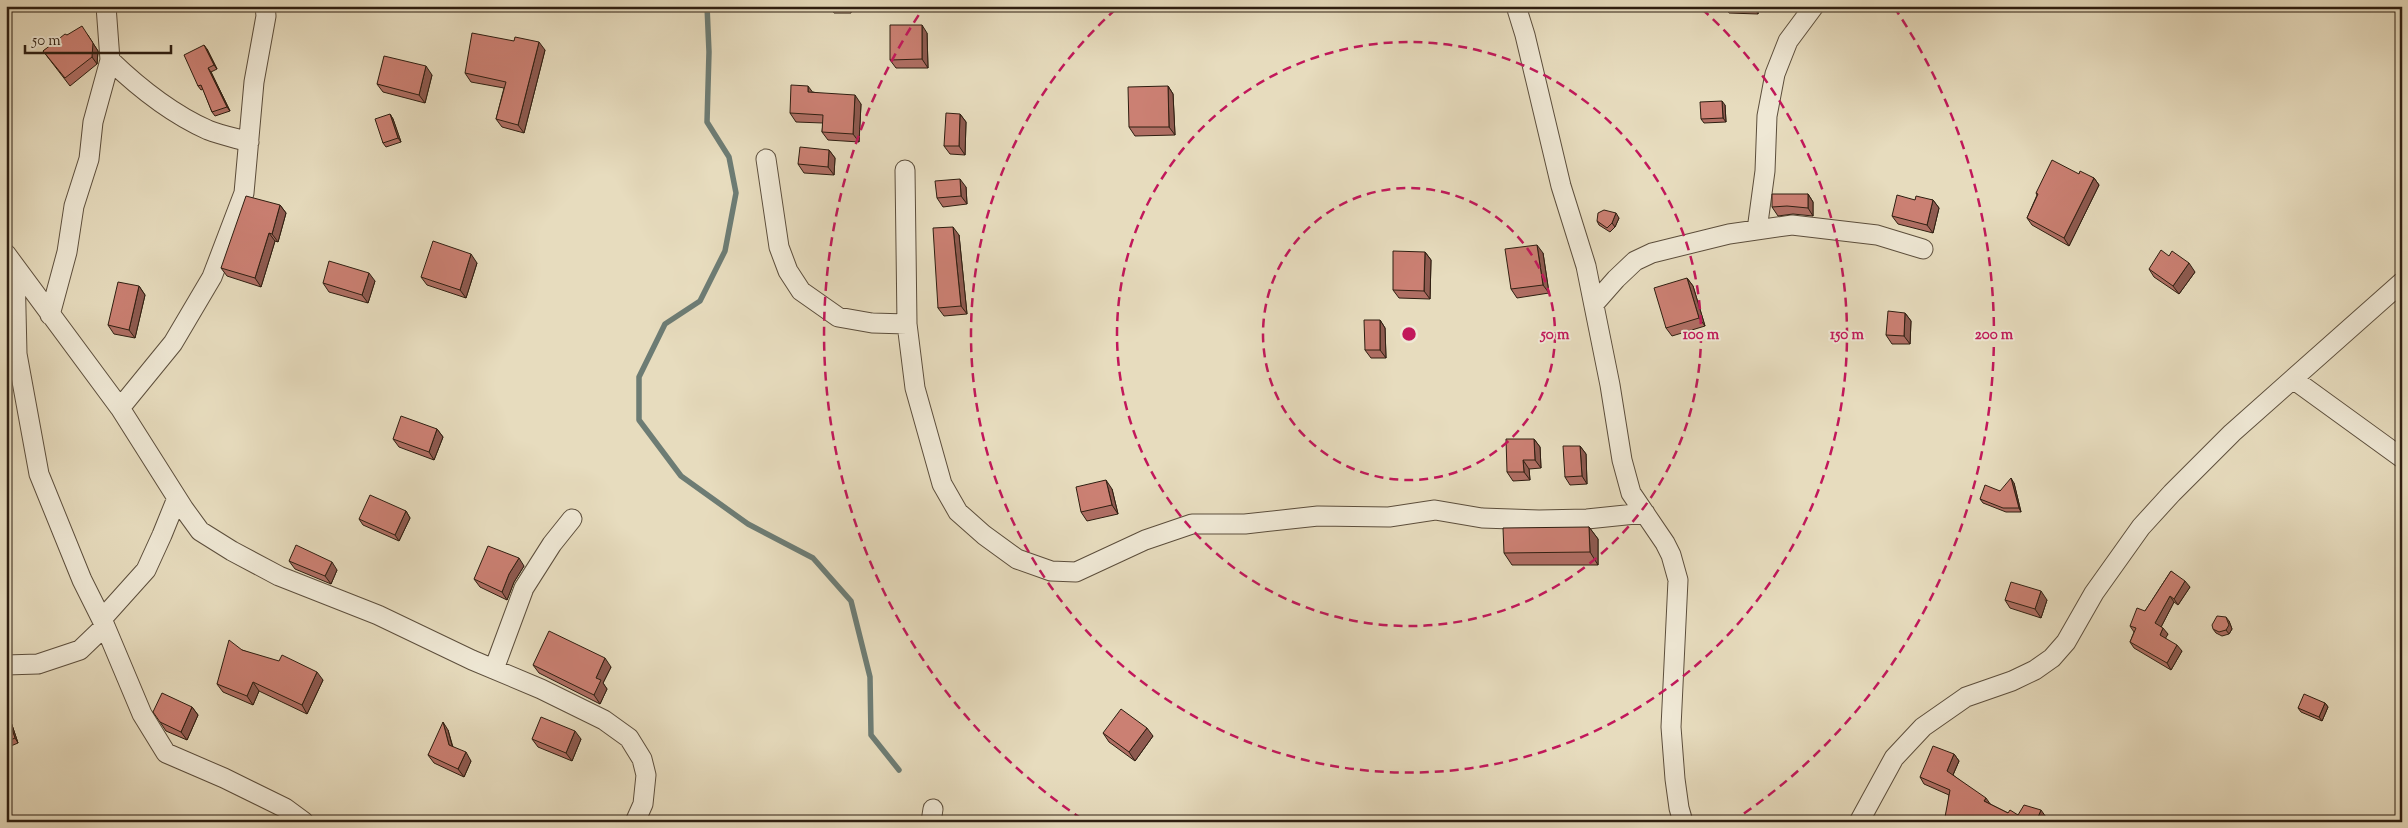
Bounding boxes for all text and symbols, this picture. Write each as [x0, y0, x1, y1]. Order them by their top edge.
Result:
scale bar [25, 22, 171, 54]
text: 50 m [31, 31, 61, 52]
centre of rings [1400, 325, 1418, 343]
text: 50 m [1540, 325, 1570, 346]
text: 100 m [1683, 325, 1720, 346]
text: 150 m [1830, 325, 1864, 346]
text: 200 m [1975, 325, 2014, 346]

